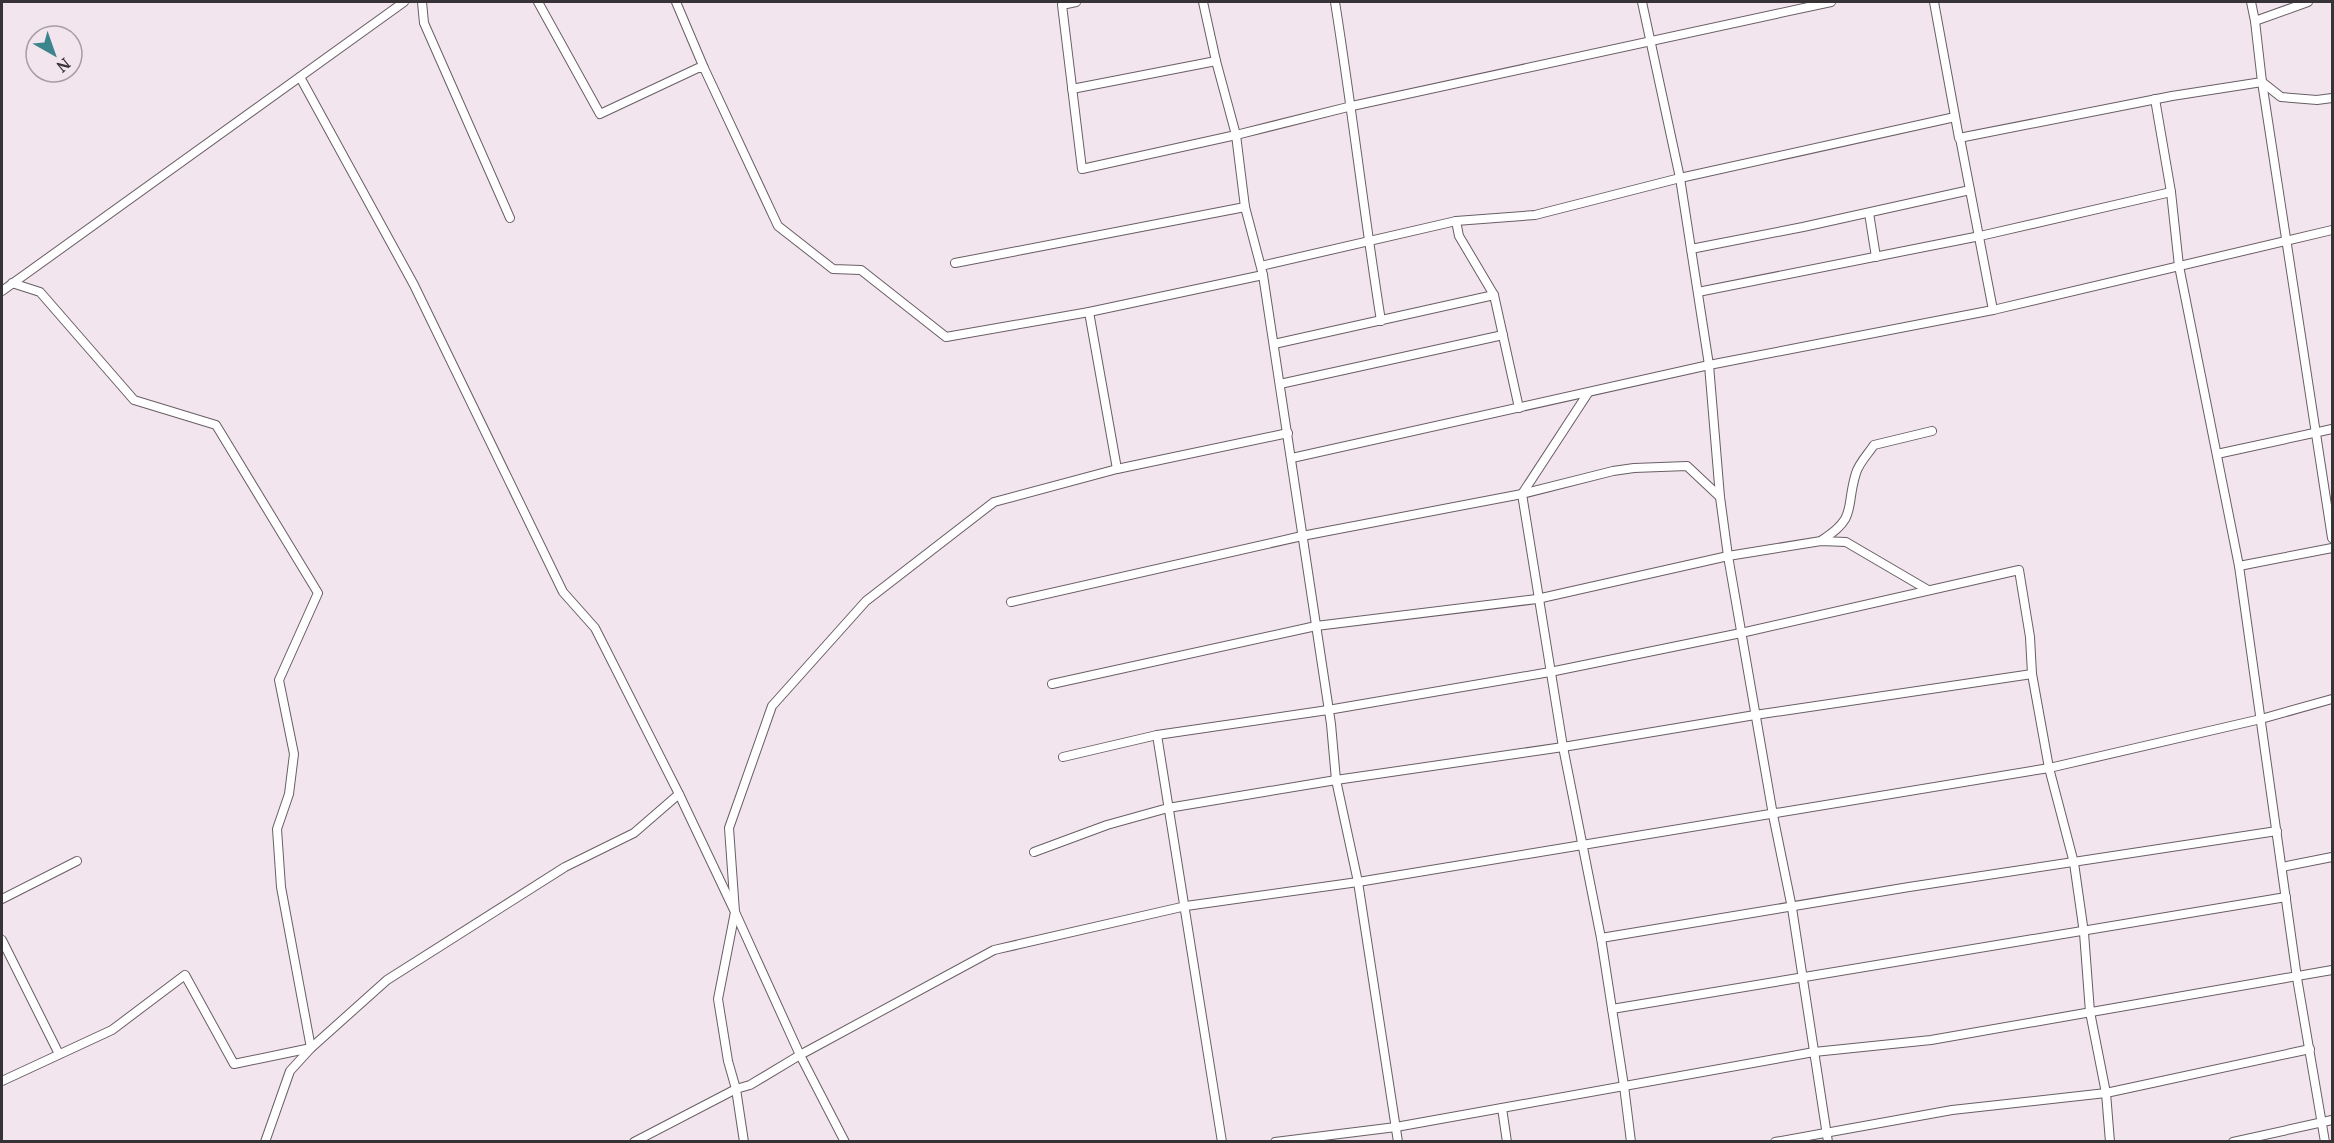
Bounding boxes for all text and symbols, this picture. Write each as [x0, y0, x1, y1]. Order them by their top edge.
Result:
north arrow [24, 24, 84, 84]
text: N [52, 53, 75, 78]

